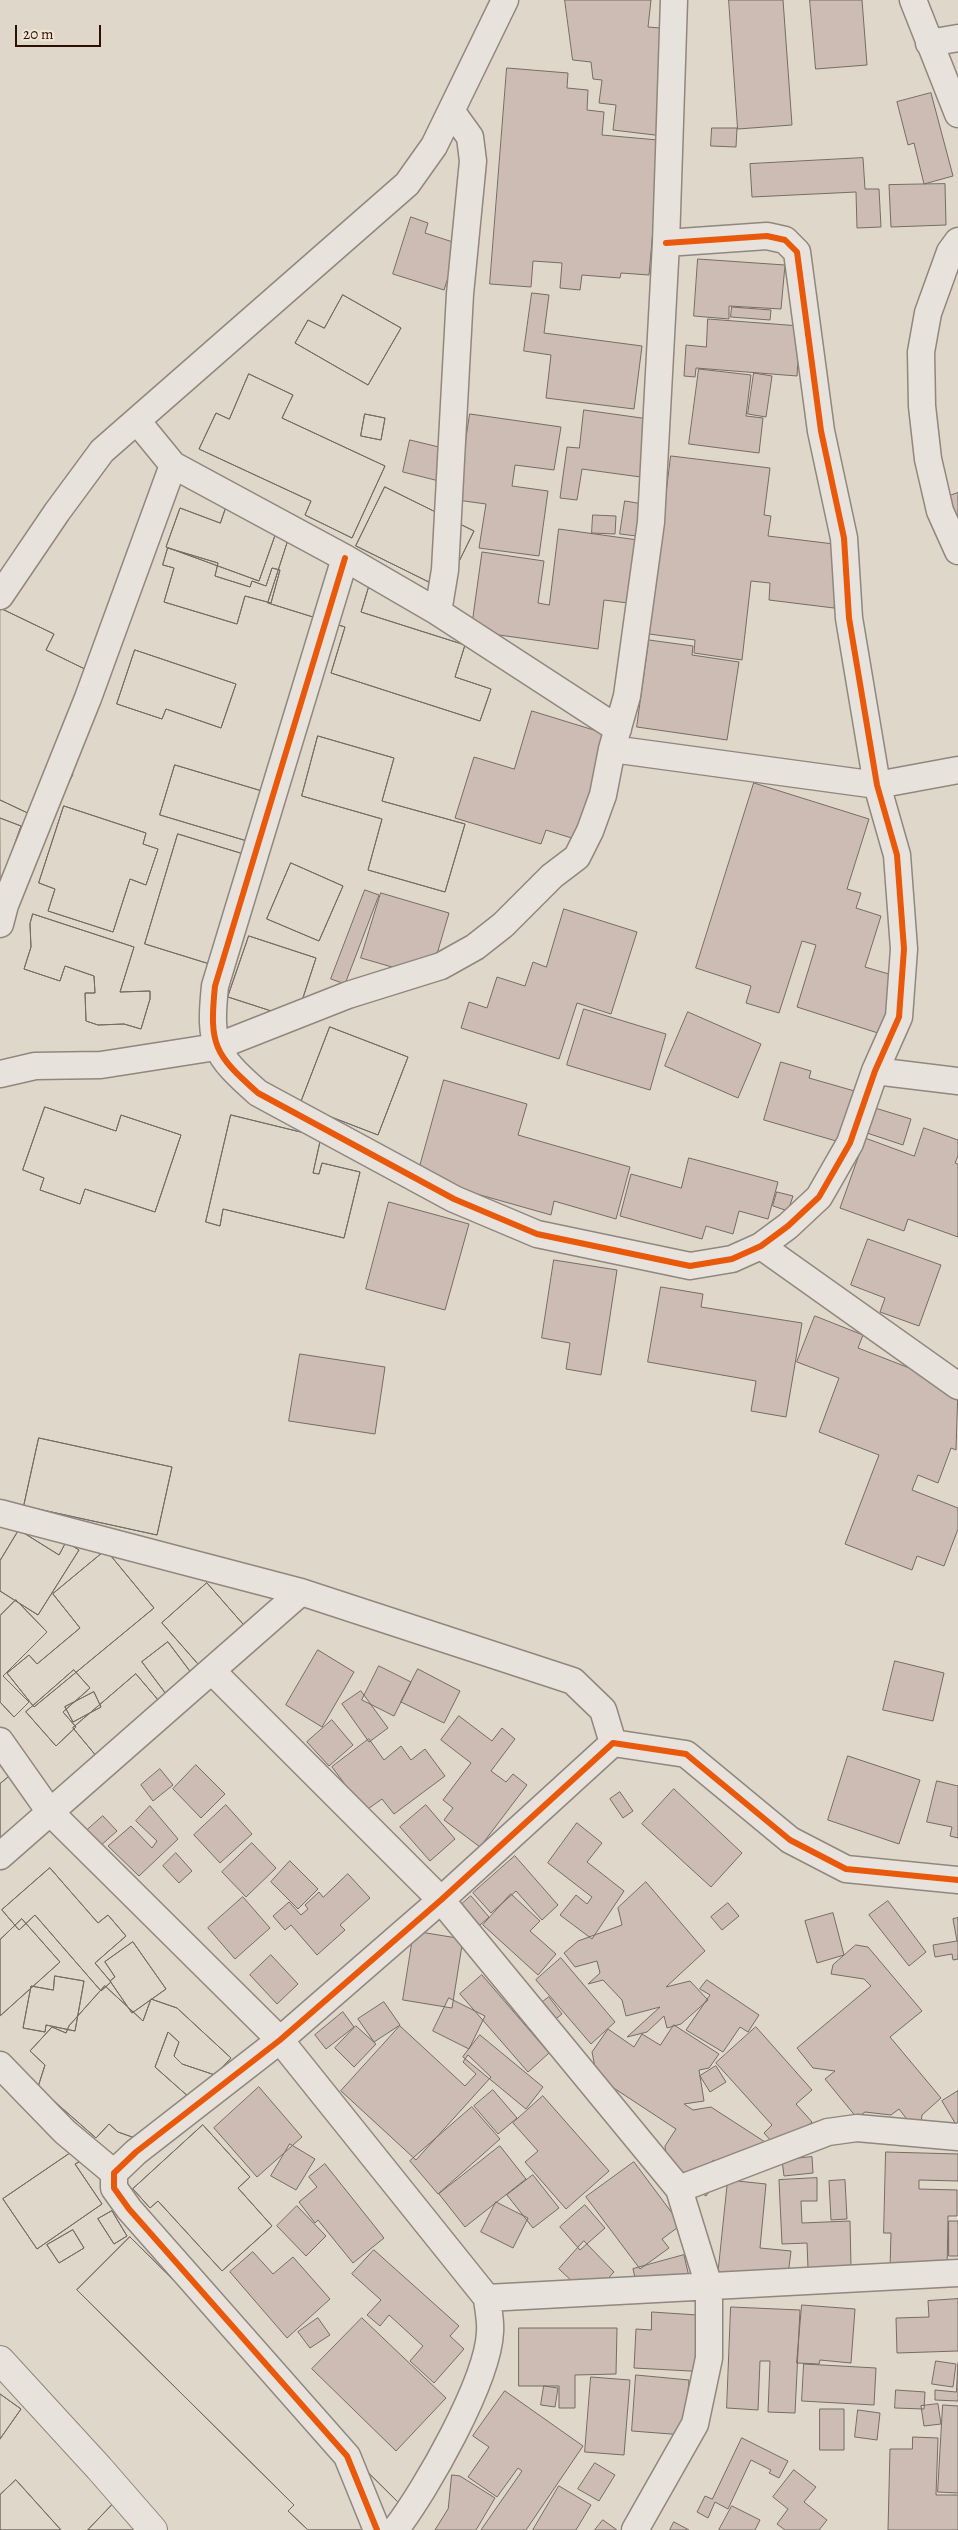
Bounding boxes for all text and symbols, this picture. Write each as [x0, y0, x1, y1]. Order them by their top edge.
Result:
scale bar [18, 15, 104, 47]
text: 20 m [23, 24, 54, 44]

